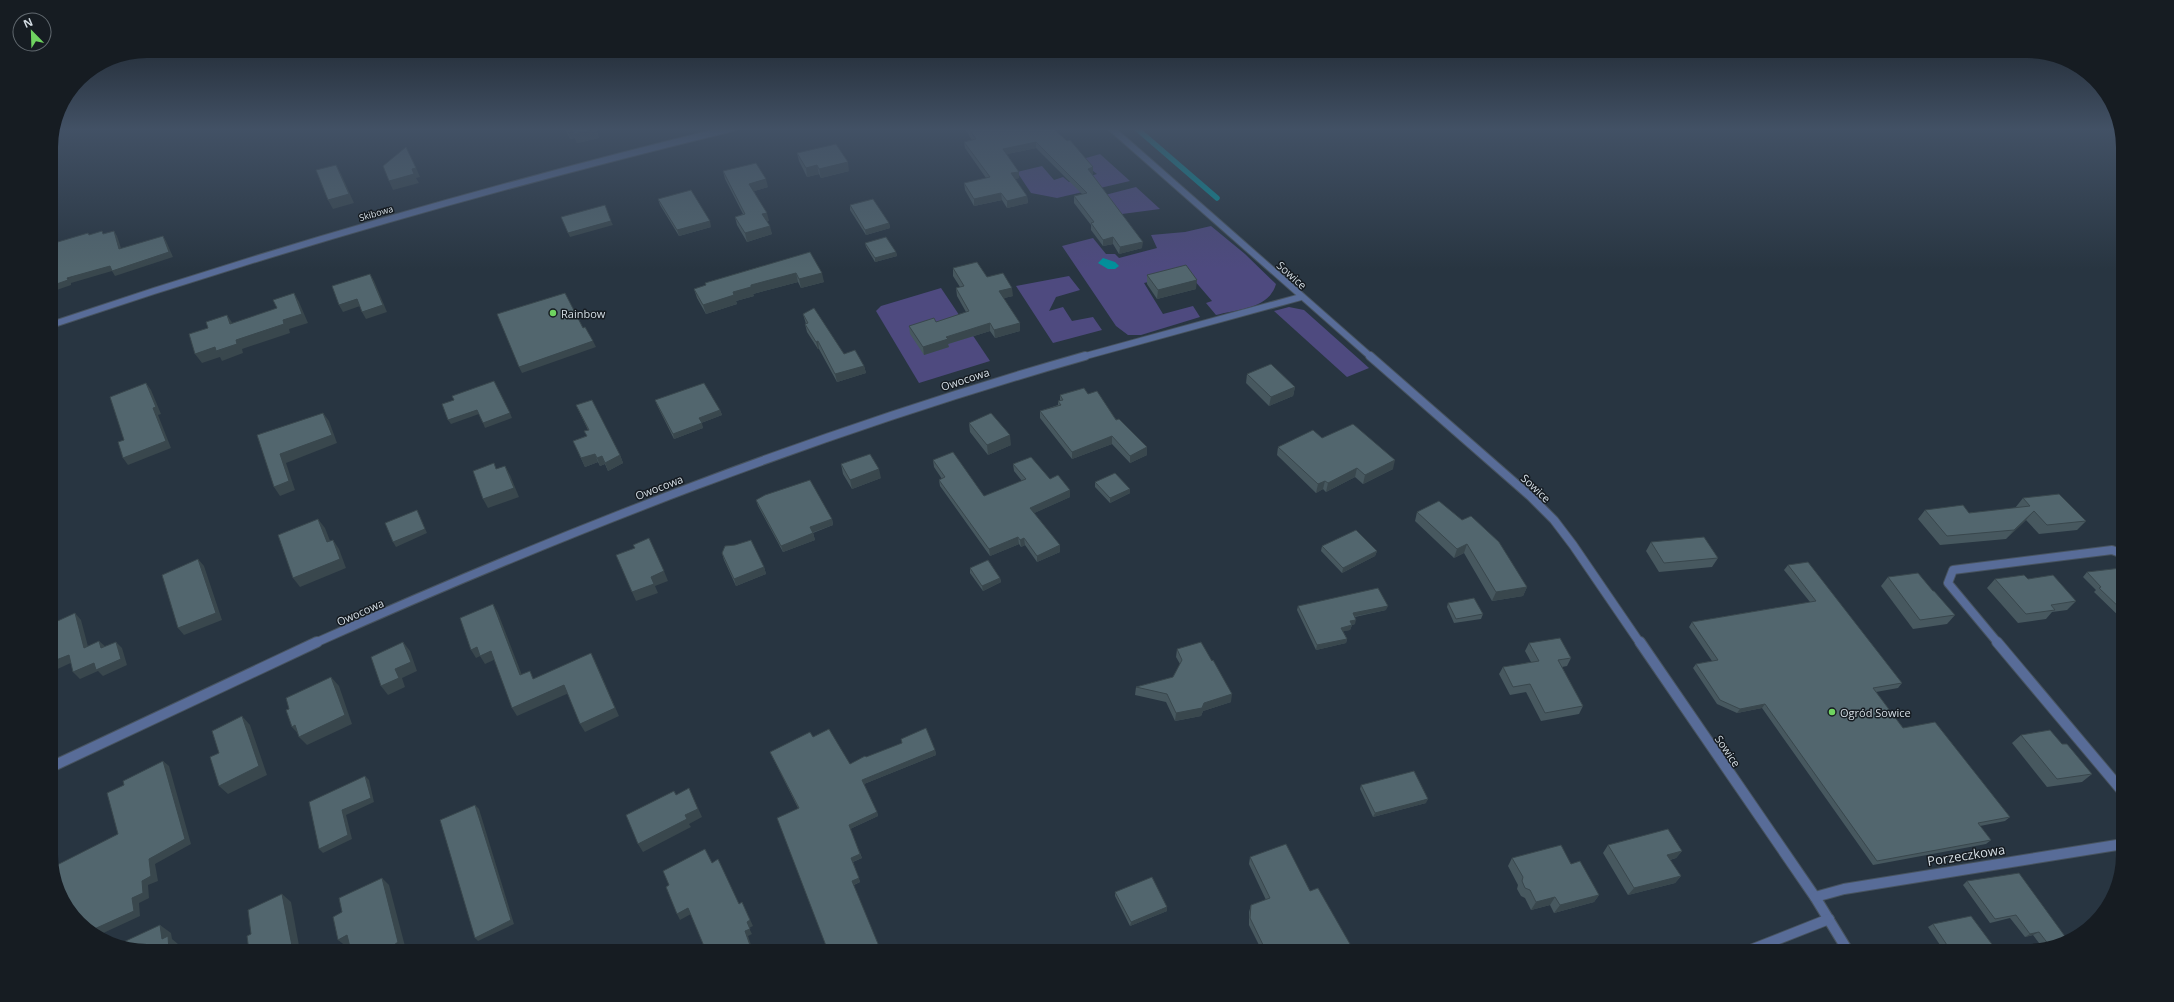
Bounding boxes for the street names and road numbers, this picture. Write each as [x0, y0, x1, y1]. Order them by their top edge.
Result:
street label: Skibowa [357, 202, 395, 224]
street label: Sowice [1274, 258, 1310, 292]
street label: Owocowa [939, 364, 991, 394]
street label: Sowice [1518, 470, 1554, 506]
street label: Owocowa [633, 471, 685, 503]
street label: Owocowa [334, 595, 386, 629]
street label: Sowice [1712, 732, 1744, 770]
street label: Porzeczkowa [1926, 840, 2006, 870]

